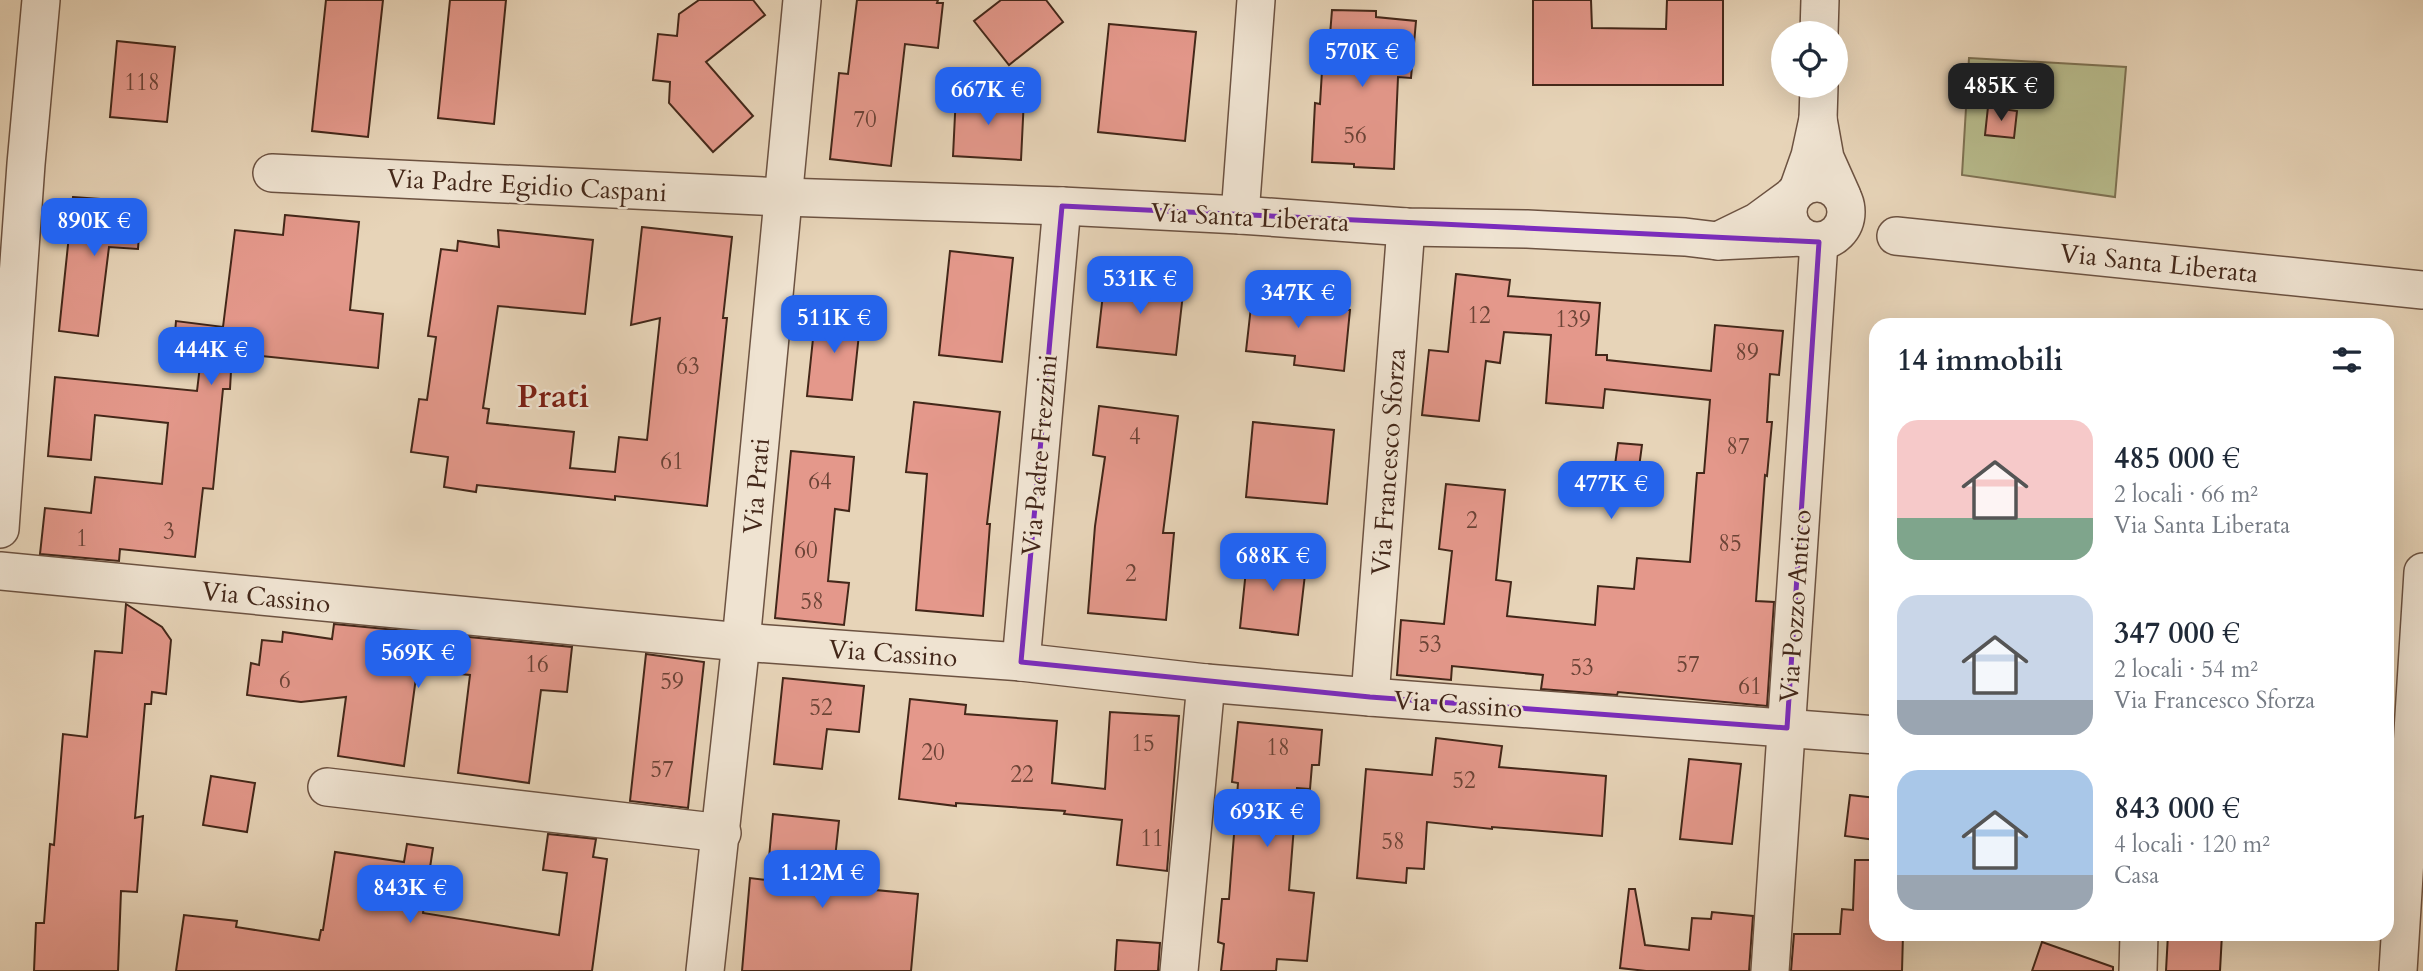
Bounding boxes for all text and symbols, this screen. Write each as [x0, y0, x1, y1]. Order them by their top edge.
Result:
map controls [1771, 21, 1848, 98]
button: locate [1771, 21, 1848, 98]
pin: 570K € [1305, 29, 1419, 89]
text: 570K € [1325, 36, 1399, 67]
pin: 485K € [1944, 64, 2058, 123]
house number: 118 [124, 67, 160, 98]
pin: 667K € [931, 68, 1045, 127]
text: 485K € [1964, 70, 2038, 101]
text: 667K € [951, 74, 1025, 105]
house number: 70 [853, 104, 877, 135]
house number: 56 [1343, 120, 1367, 151]
street label: Via Padre Egidio Caspani [386, 161, 668, 210]
street label: Via Santa Liberata [1150, 195, 1350, 240]
pin: 890K € [37, 198, 151, 258]
text: 890K € [57, 205, 131, 236]
street label: Via Santa Liberata [2058, 236, 2260, 291]
pin: 531K € [1083, 256, 1197, 316]
text: 531K € [1103, 263, 1177, 294]
pin: 347K € [1241, 270, 1355, 330]
text: 347K € [1261, 277, 1335, 308]
pin: 511K € [777, 296, 891, 355]
house number: 12 [1467, 300, 1491, 331]
text: 511K € [797, 302, 871, 333]
house number: 139 [1555, 304, 1591, 335]
pin: 444K € [154, 328, 268, 387]
text: 444K € [174, 334, 248, 365]
house number: 89 [1735, 337, 1759, 368]
text: 14 immobili [1897, 340, 2063, 381]
icon: filters [2328, 341, 2366, 379]
street label: Via Francesco Sforza [1363, 347, 1414, 577]
house number: 63 [676, 351, 700, 382]
street label: Via Padre Frezzini [1013, 353, 1066, 557]
district label: Prati [517, 374, 589, 419]
house number: 4 [1129, 421, 1141, 452]
house number: 87 [1726, 431, 1750, 462]
street label: Via Prati [735, 437, 778, 536]
text: 485 000 € [2114, 438, 2240, 479]
house number: 61 [660, 446, 684, 477]
icon: home [1953, 448, 2037, 532]
pin: 477K € [1554, 462, 1668, 521]
house number: 64 [808, 466, 832, 497]
text: 477K € [1574, 468, 1648, 499]
text: 2 locali · 66 m² [2114, 479, 2258, 510]
house number: 2 [1466, 505, 1478, 536]
street label: Via Pozzo Antico [1771, 509, 1820, 704]
text: Via Santa Liberata [2114, 510, 2290, 541]
house number: 3 [163, 516, 175, 547]
house number: 1 [76, 523, 88, 554]
house number: 85 [1718, 528, 1742, 559]
pin: 688K € [1216, 534, 1330, 593]
house number: 60 [794, 535, 818, 566]
text: 688K € [1236, 540, 1310, 571]
house number: 2 [1125, 558, 1137, 589]
street label: Via Cassino [200, 573, 332, 622]
house number: 58 [800, 586, 824, 617]
text: 347 000 € [2114, 613, 2240, 654]
icon: home [1953, 623, 2037, 707]
house number: 53 [1418, 629, 1442, 660]
pin: 569K € [361, 630, 475, 690]
street label: Via Cassino [827, 632, 959, 675]
text: 569K € [381, 637, 455, 668]
house number: 16 [525, 649, 549, 680]
house number: 57 [1676, 649, 1700, 680]
house number: 53 [1570, 652, 1594, 683]
text: 2 locali · 54 m² [2114, 654, 2258, 685]
house number: 6 [279, 665, 291, 696]
house number: 59 [660, 666, 684, 697]
house number: 61 [1738, 671, 1762, 702]
street label: Via Cassino [1392, 683, 1524, 726]
text: Via Francesco Sforza [2114, 685, 2315, 716]
house number: 52 [809, 692, 833, 723]
house number: 15 [1131, 728, 1155, 759]
house number: 18 [1266, 732, 1290, 763]
house number: 20 [921, 737, 945, 768]
house number: 57 [650, 754, 674, 785]
house number: 22 [1010, 759, 1034, 790]
house number: 52 [1452, 765, 1476, 796]
text: 843 000 € [2114, 788, 2240, 829]
pin: 693K € [1210, 790, 1324, 849]
text: 693K € [1230, 796, 1304, 827]
icon: home [1953, 798, 2037, 882]
house number: 11 [1140, 823, 1164, 854]
house number: 58 [1381, 826, 1405, 857]
text: 4 locali · 120 m² [2114, 829, 2270, 860]
pin: 1.12M € [757, 850, 887, 910]
text: 1.12M € [780, 857, 864, 888]
text: Casa [2114, 860, 2159, 891]
pin: 843K € [353, 866, 467, 925]
text: 843K € [373, 872, 447, 903]

